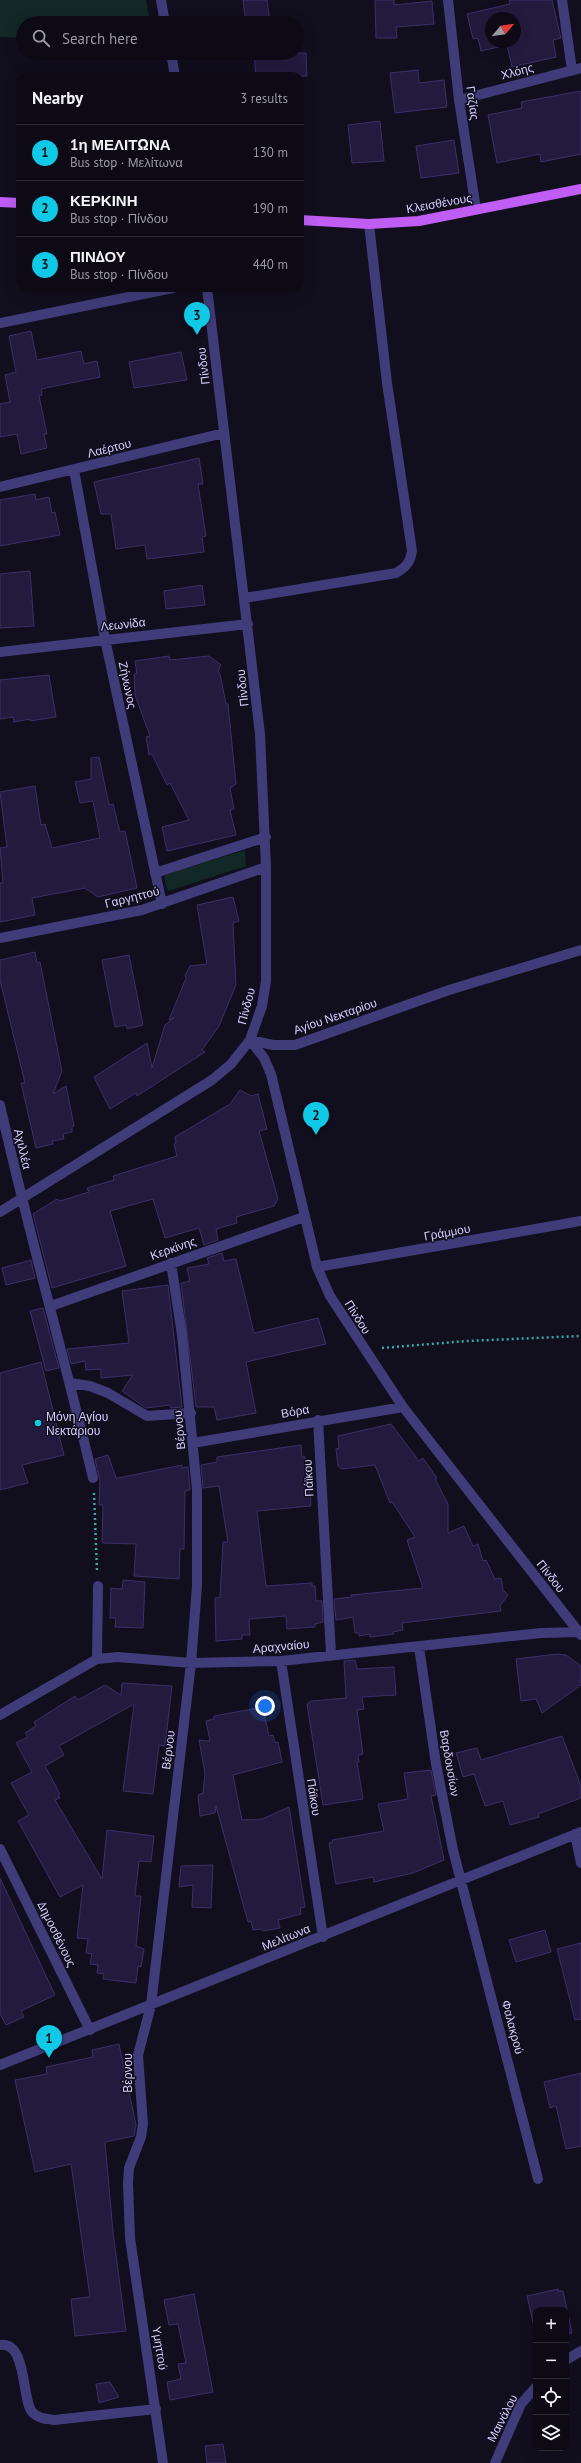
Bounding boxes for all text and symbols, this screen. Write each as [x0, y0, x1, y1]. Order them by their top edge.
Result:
north arrow [485, 12, 521, 48]
search box [16, 16, 304, 60]
icon: search [30, 27, 52, 49]
text: Search here [62, 29, 138, 48]
street label: Χλόης [499, 59, 535, 83]
street label: Γαζίας [463, 85, 483, 121]
text: Nearby [32, 87, 83, 109]
text: 3 results [240, 90, 288, 107]
text: 1η ΜΕΛΙΤΩΝΑ [70, 135, 171, 154]
text: 1 [41, 144, 49, 161]
text: 130 m [253, 144, 288, 161]
text: Bus stop · Μελίτωνα [70, 154, 183, 171]
street label: Κλεισθένους [405, 190, 473, 216]
text: ΚΕΡΚΙΝΗ [70, 191, 138, 210]
text: 2 [41, 200, 49, 217]
text: 190 m [253, 200, 288, 217]
text: Bus stop · Πίνδου [70, 210, 168, 227]
text: ΠΙΝΔΟΥ [70, 247, 126, 266]
text: 3 [41, 256, 49, 273]
text: 440 m [253, 256, 288, 273]
text: Bus stop · Πίνδου [70, 266, 168, 283]
pin: 3 [184, 302, 210, 335]
street label: Πίνδου [193, 347, 213, 385]
street label: Λαέρτου [85, 435, 133, 461]
street label: Λεωνίδα [100, 614, 146, 634]
street label: Ζήνωνος [116, 660, 140, 710]
street label: Πίνδου [233, 669, 251, 707]
street label: Γαργηττού [103, 883, 161, 911]
street label: Πίνδου [234, 986, 258, 1026]
street label: Αγίου Νεκταρίου [291, 995, 379, 1037]
pin: 2 [303, 1102, 329, 1135]
street label: Αχιλλέα [11, 1127, 35, 1171]
street label: Γράμμου [423, 1221, 471, 1243]
street label: Κερκίνης [148, 1233, 198, 1263]
street label: Πίνδου [342, 1297, 374, 1337]
street label: Βόρα [280, 1401, 310, 1421]
place label: Μόνη Αγίου Νεκτάριου [46, 1409, 108, 1438]
street label: Βέρνου [170, 1410, 188, 1450]
marker: Μόνη Αγίου Νεκτάριου [33, 1418, 43, 1428]
street label: Πάϊκου [300, 1459, 316, 1497]
street label: Πίνδου [534, 1557, 568, 1595]
street label: Αραχναίου [252, 1636, 310, 1656]
your location [255, 1696, 275, 1716]
street label: Βαρδουσίων [437, 1729, 463, 1797]
street label: Βέρνου [158, 1730, 178, 1770]
street label: Πάϊκου [304, 1777, 324, 1817]
street label: Δημοσθένους [35, 1899, 79, 1969]
street label: Μελίτωνα [260, 1920, 312, 1953]
street label: Φαλακρού [499, 1998, 527, 2056]
pin: 1 [36, 2025, 62, 2058]
street label: Βέρνου [120, 2053, 135, 2093]
map controls [533, 2307, 569, 2451]
button: + [533, 2307, 569, 2343]
street label: Υμηττού [149, 2325, 171, 2371]
button: − [533, 2343, 569, 2379]
button: locate [533, 2379, 569, 2415]
street label: Μαινάλου [484, 2392, 520, 2444]
button: layers [533, 2415, 569, 2451]

